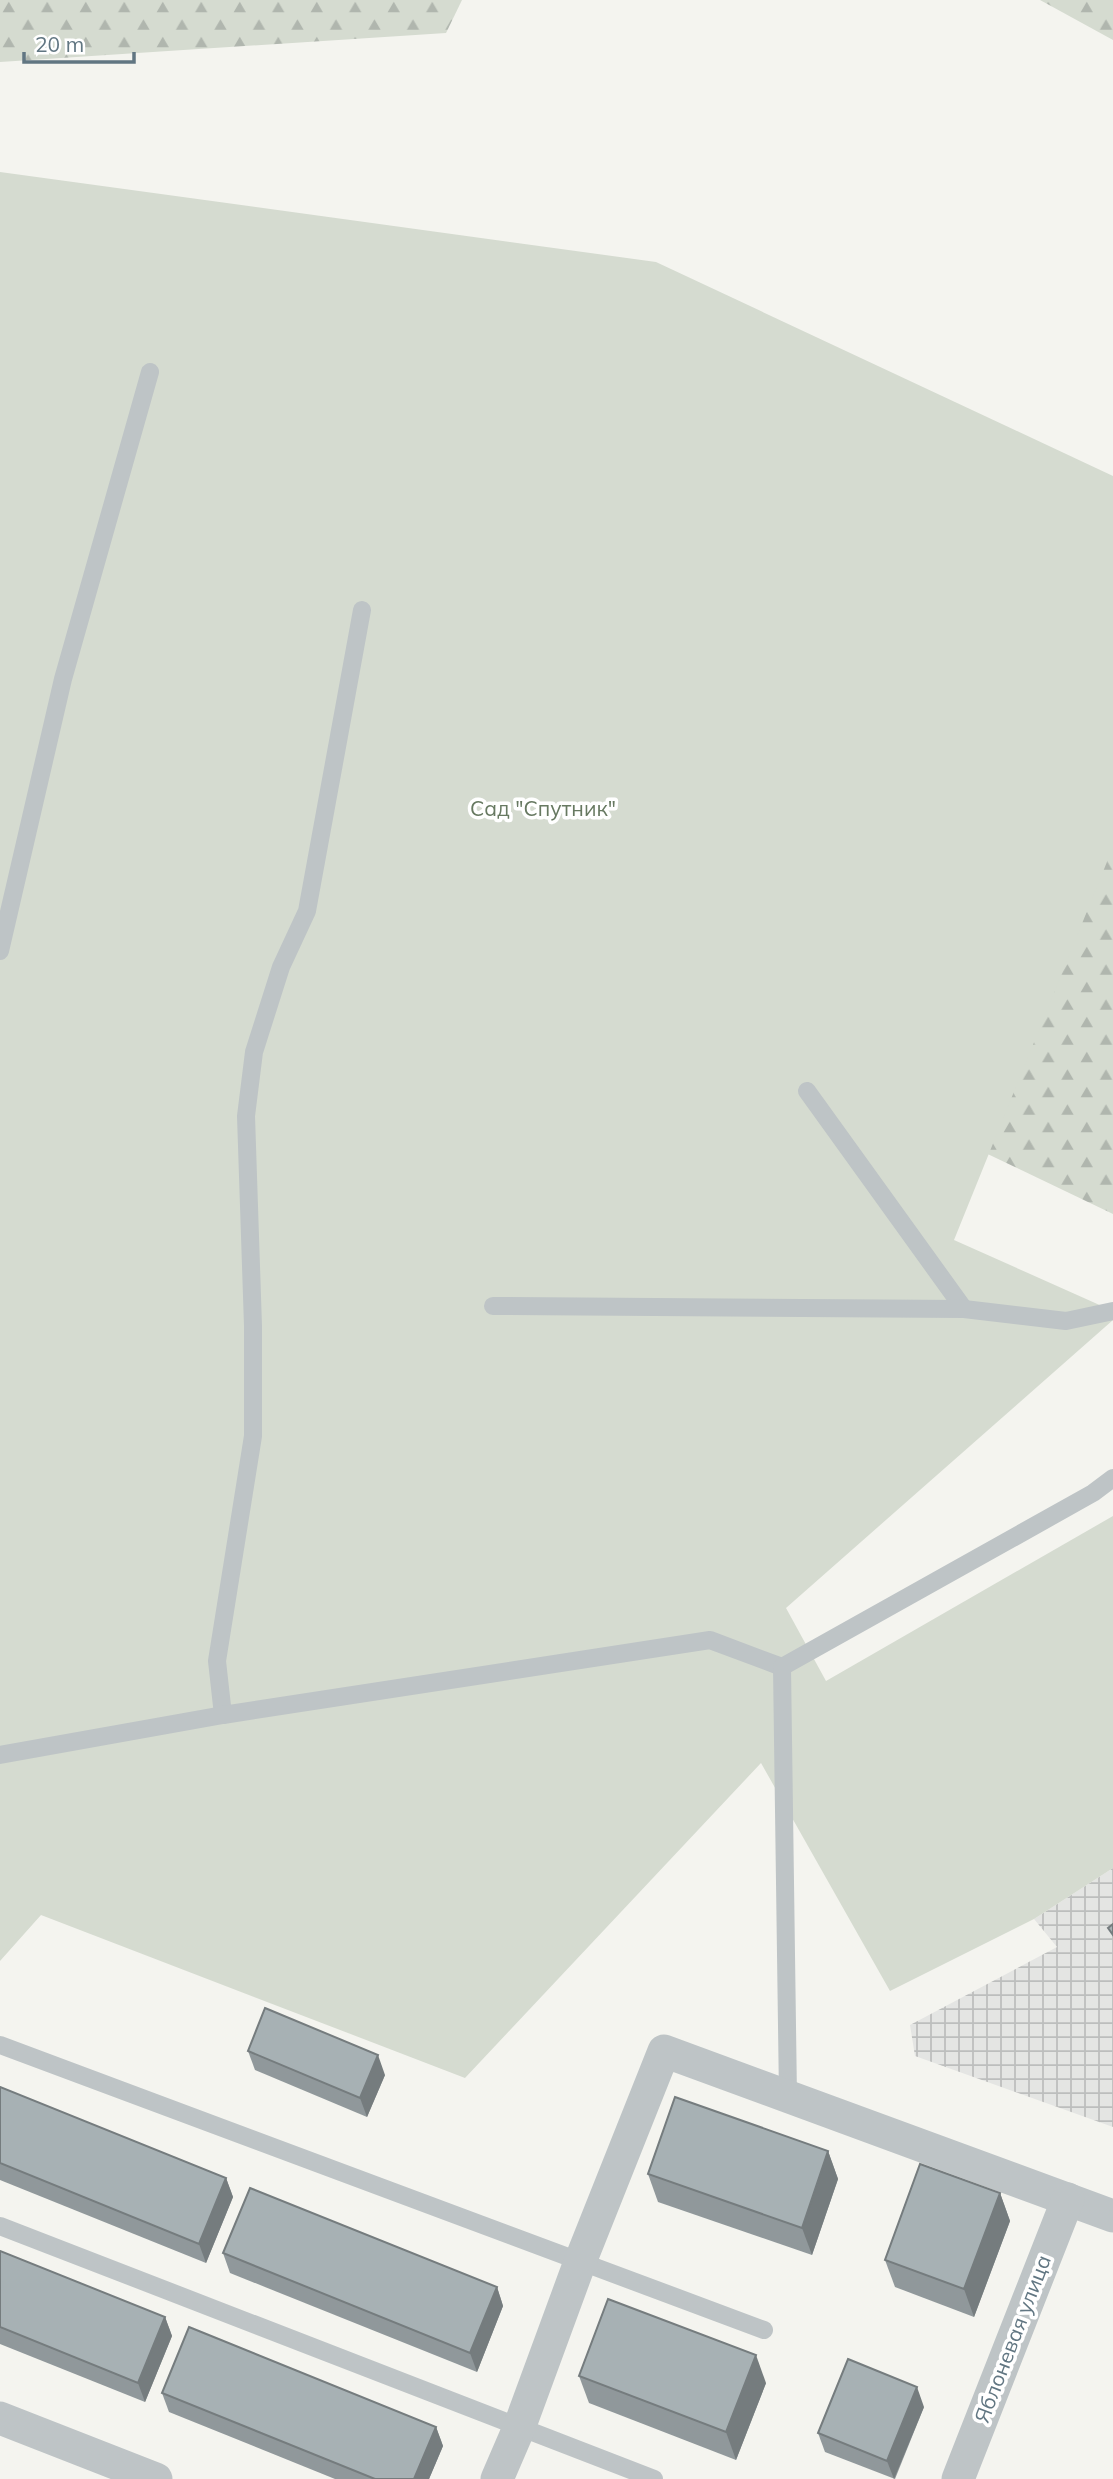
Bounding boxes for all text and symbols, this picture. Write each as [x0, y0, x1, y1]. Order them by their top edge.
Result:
scale bar [24, 21, 135, 65]
text: 20 m [35, 31, 84, 57]
park label: Сад "Спутник" [470, 795, 616, 821]
street label: Яблоневая улица [968, 2251, 1056, 2426]

